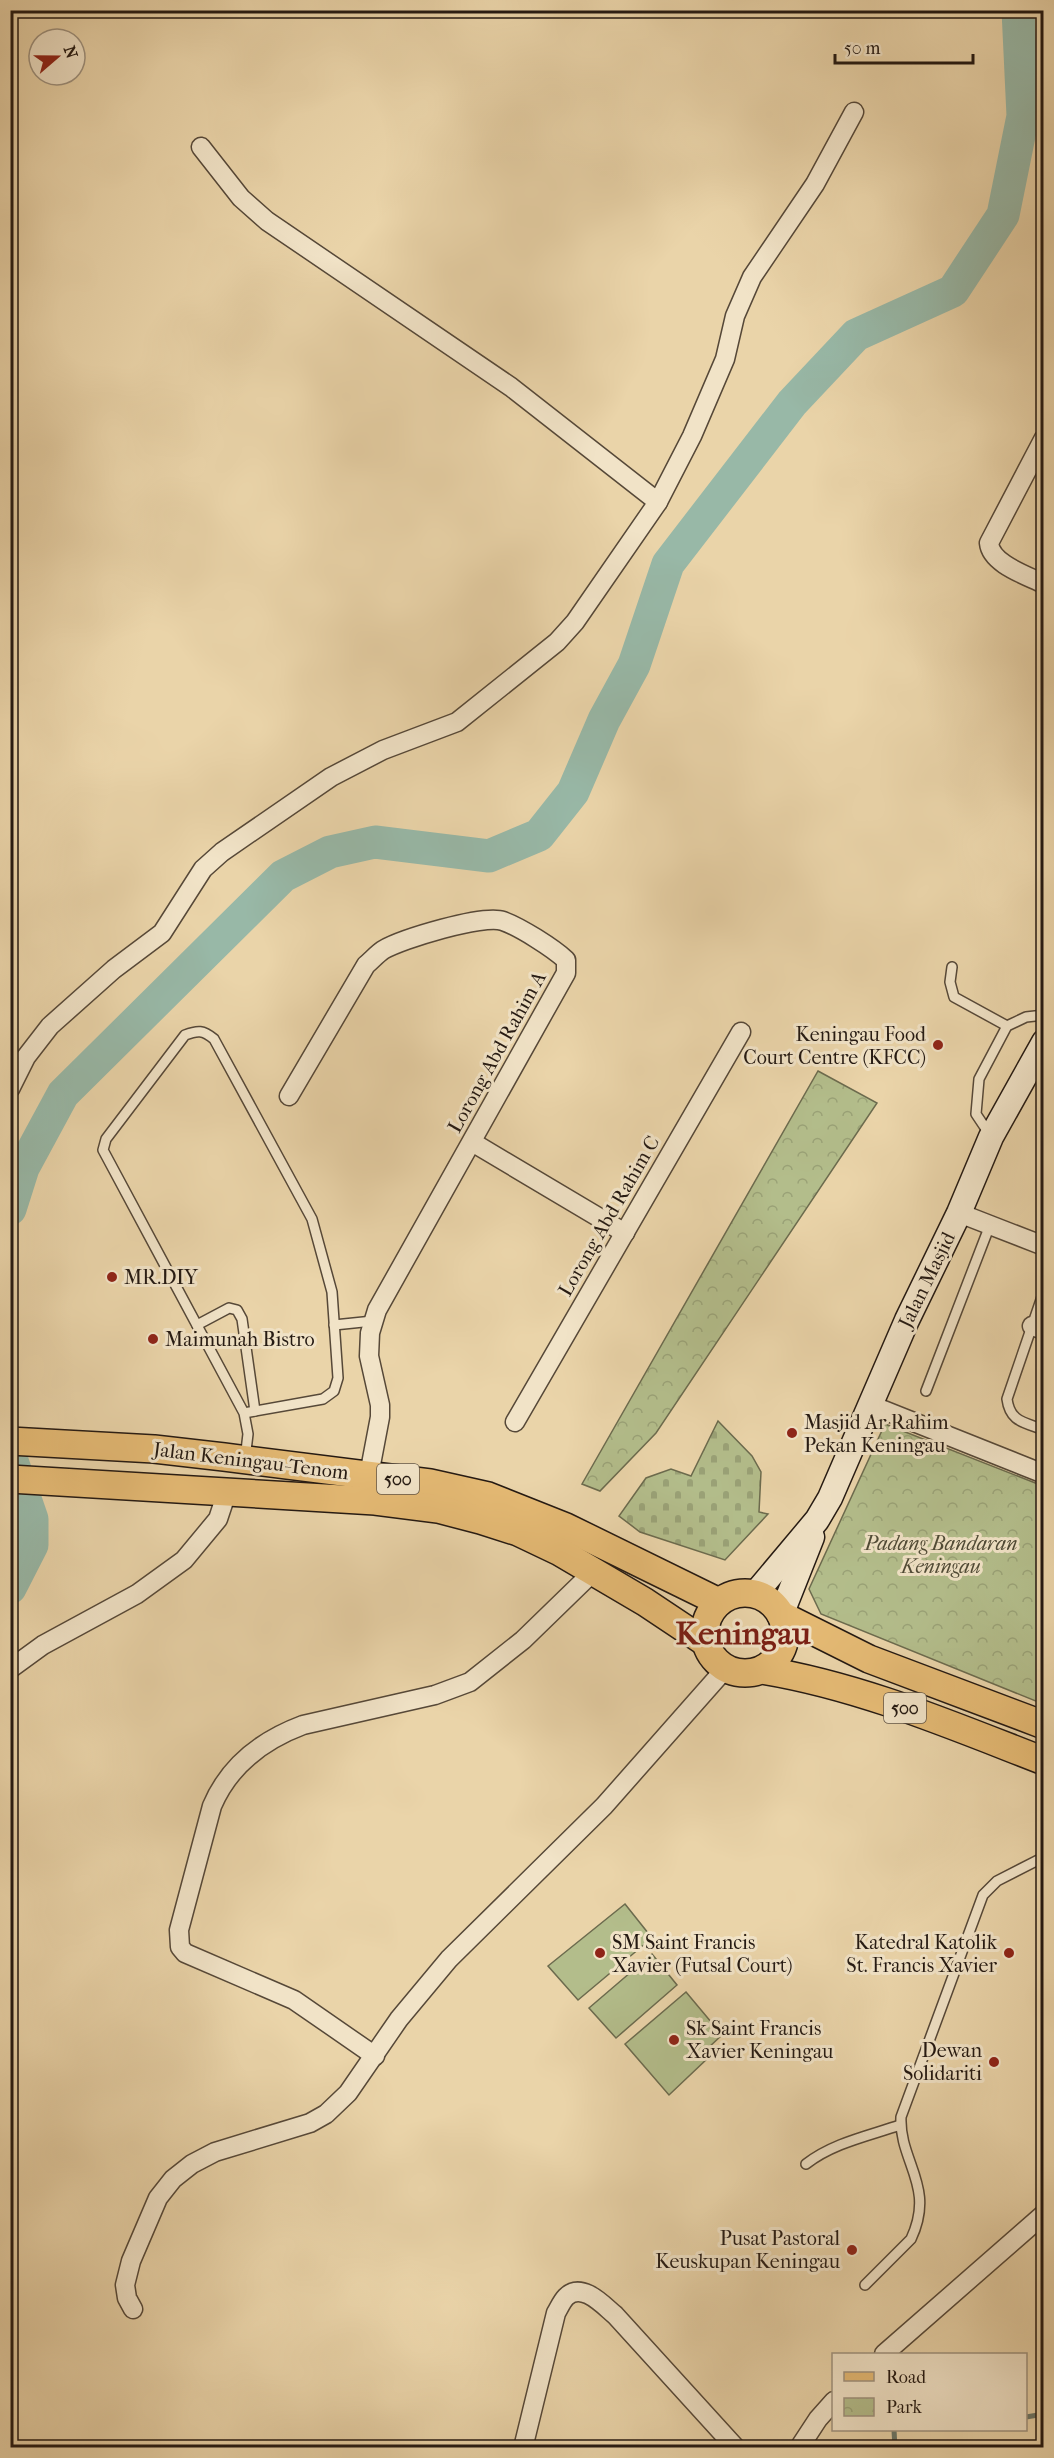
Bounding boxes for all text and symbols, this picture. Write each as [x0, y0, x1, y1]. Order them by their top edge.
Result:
north arrow [27, 27, 87, 87]
scale bar [835, 27, 973, 65]
text: 50 m [844, 38, 881, 59]
text: N [60, 43, 82, 62]
street label: Lorong Abd Rahim A [443, 966, 551, 1137]
place label: Keningau Food Court Centre (KFCC) [743, 1023, 927, 1069]
marker: Keningau Food Court Centre (KFCC) [931, 1038, 945, 1052]
street label: Lorong Abd Rahim C [554, 1132, 664, 1300]
street label: Jalan Masjid [893, 1227, 961, 1333]
place label: MR.DIY [124, 1266, 199, 1289]
marker: MR.DIY [105, 1270, 119, 1284]
place label: Maimunah Bistro [165, 1328, 315, 1351]
marker: Maimunah Bistro [146, 1332, 160, 1346]
place label: Masjid Ar Rahim Pekan Keningau [804, 1411, 949, 1457]
marker: Masjid Ar Rahim Pekan Keningau [785, 1426, 799, 1440]
street label: Jalan Keningau-Tenom [150, 1437, 350, 1484]
road number: 500 [377, 1464, 419, 1494]
park label: Padang Bandaran Keningau [864, 1532, 1017, 1578]
district label: Keningau [675, 1615, 811, 1652]
road number: 500 [884, 1693, 926, 1723]
place label: SM Saint Francis Xavier (Futsal Court) [612, 1931, 793, 1977]
place label: Katedral Katolik St. Francis Xavier [846, 1931, 998, 1977]
marker: SM Saint Francis Xavier (Futsal Court) [593, 1946, 607, 1960]
marker: Katedral Katolik St. Francis Xavier [1002, 1946, 1016, 1960]
place label: Sk Saint Francis Xavier Keningau [686, 2017, 834, 2063]
marker: Sk Saint Francis Xavier Keningau [667, 2033, 681, 2047]
place label: Dewan Solidariti [903, 2039, 982, 2085]
marker: Dewan Solidariti [987, 2055, 1001, 2069]
place label: Pusat Pastoral Keuskupan Keningau [655, 2227, 841, 2273]
marker: Pusat Pastoral Keuskupan Keningau [845, 2243, 859, 2257]
legend [832, 2353, 1027, 2431]
text: Road [886, 2367, 926, 2388]
text: Park [886, 2397, 923, 2418]

